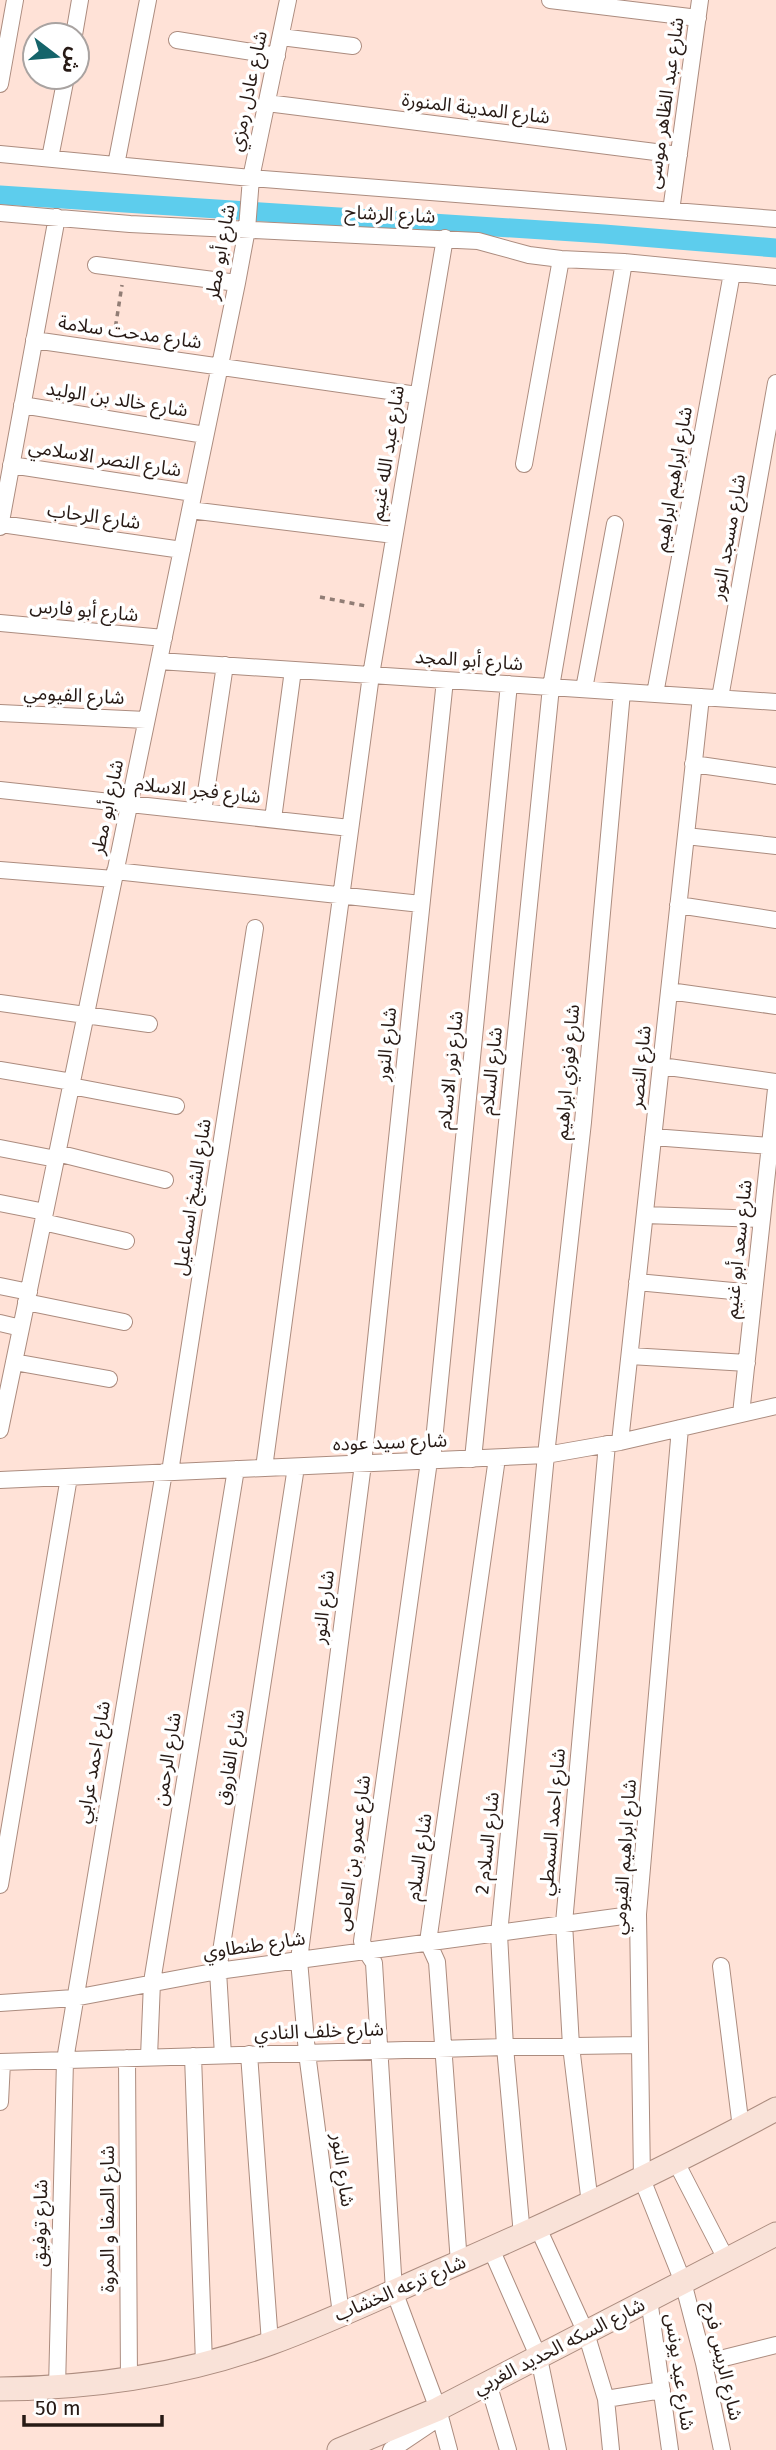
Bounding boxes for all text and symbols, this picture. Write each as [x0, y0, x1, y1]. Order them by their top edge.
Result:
street label: شارع عبد الظاهر موسى [642, 16, 690, 191]
north arrow [21, 21, 91, 91]
street label: شارع عادل رمزي [224, 29, 275, 154]
text: ش [57, 45, 87, 76]
street label: شارع المدينة المنورة [400, 88, 551, 130]
street label: شارع الرشاح [344, 200, 436, 230]
street label: شارع أبو مطر [200, 202, 242, 303]
street label: شارع مدحت سلامة [57, 311, 203, 355]
street label: شارع خالد بن الوليد [44, 376, 190, 424]
street label: شارع عبد الله غنيم [365, 384, 412, 523]
street label: شارع ابراهيم ابراهيم [649, 405, 700, 554]
street label: شارع النصر الاسلامي [26, 435, 183, 485]
street label: شارع مسجد النور [705, 472, 752, 603]
street label: شارع الرحاب [46, 498, 142, 536]
street label: شارع أبو فارس [29, 594, 139, 628]
street label: شارع أبو المجد [414, 645, 524, 677]
street label: شارع الفيومي [23, 681, 125, 713]
street label: شارع أبو مطر [85, 757, 130, 858]
street label: شارع فجر الاسلام [134, 772, 262, 811]
street label: شارع فوزي ابراهيم [550, 1003, 588, 1141]
street label: شارع النور [371, 1006, 403, 1083]
street label: شارع نور الاسلام [432, 1010, 471, 1131]
street label: شارع النصر [624, 1024, 658, 1111]
street label: شارع السلام [475, 1026, 510, 1116]
street label: شارع الشيخ اسماعيل [168, 1117, 219, 1278]
street label: شارع سعد أبو غنيم [719, 1178, 760, 1320]
street label: شارع سيد عوده [332, 1429, 448, 1457]
street label: شارع النور [307, 1569, 341, 1646]
street label: شارع احمد عرابي [71, 1699, 118, 1826]
street label: شارع الفاروق [211, 1707, 251, 1807]
street label: شارع الرحمن [148, 1711, 188, 1808]
street label: شارع احمد السمطي [534, 1747, 573, 1897]
street label: شارع عمرو بن العاص [331, 1773, 377, 1933]
street label: شارع ابراهيم الفيومي [607, 1778, 644, 1936]
street label: شارع السلام 2 [470, 1791, 507, 1896]
street label: شارع السلام [401, 1812, 440, 1903]
street label: شارع طنطاوي [201, 1926, 307, 1967]
street label: شارع خلف النادي [254, 2017, 384, 2048]
street label: شارع النور [324, 2131, 360, 2209]
street label: شارع الصفا و المروة [96, 2145, 121, 2293]
street label: شارع توفيق [28, 2179, 54, 2267]
street label: شارع ترعه الخشاب [331, 2250, 470, 2328]
street label: شارع السكه الحديد الغربي [469, 2293, 650, 2402]
street label: شارع الريس فرج [696, 2299, 748, 2423]
street label: شارع عيد يونس [658, 2312, 700, 2432]
scale bar [24, 2384, 163, 2428]
text: 50 m [35, 2395, 81, 2421]

